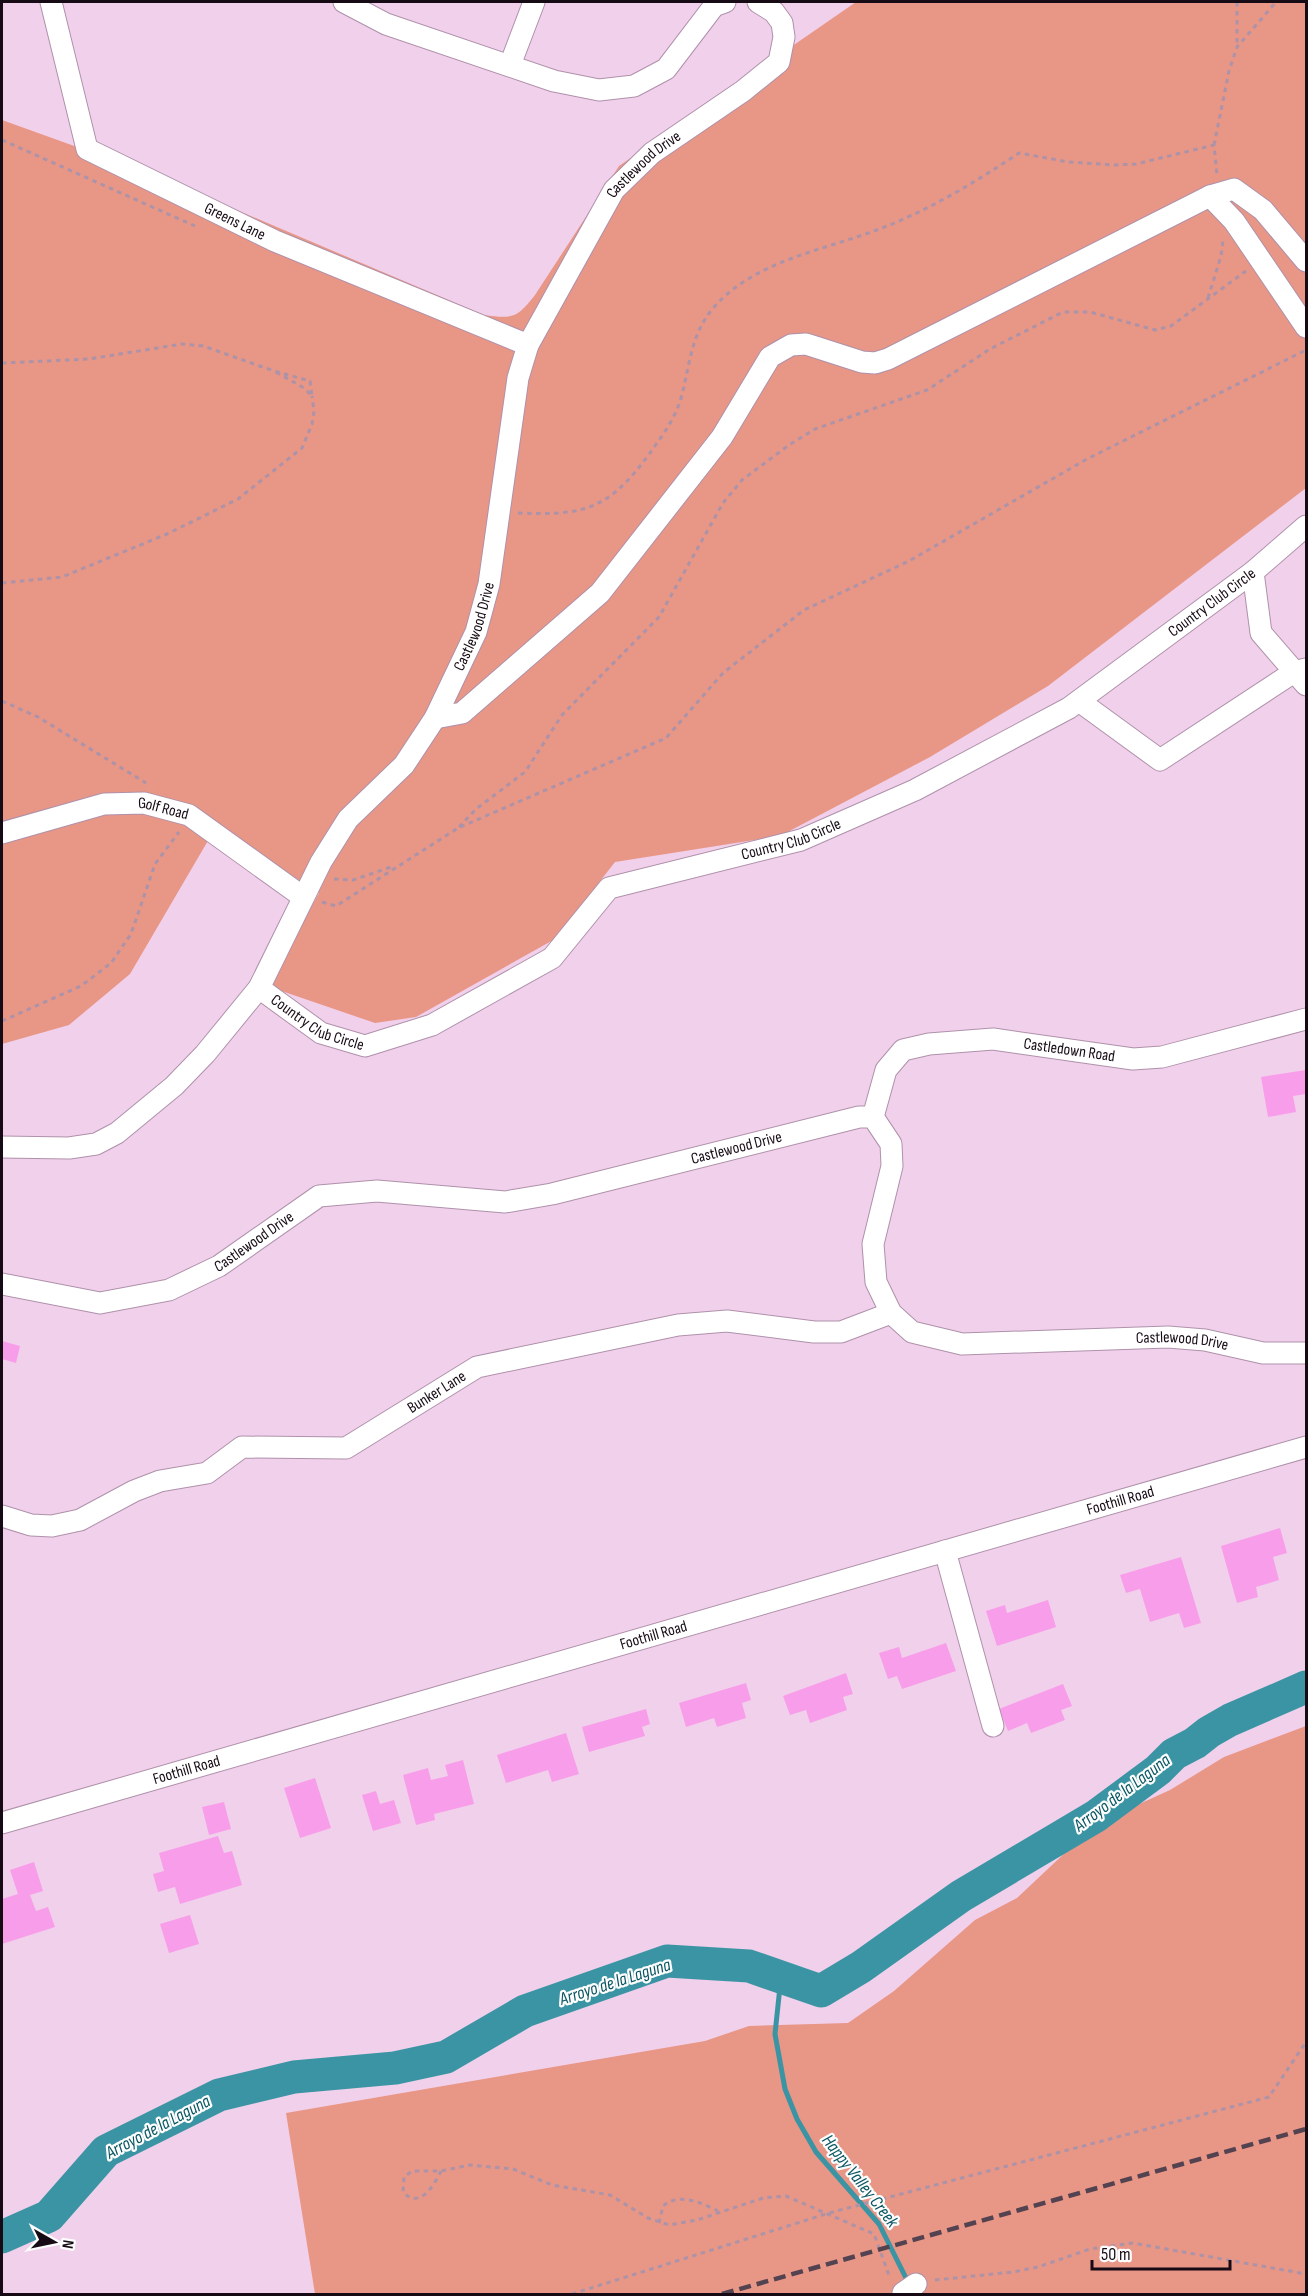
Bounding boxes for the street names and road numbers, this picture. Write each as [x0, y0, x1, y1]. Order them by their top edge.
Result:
street label: Castlewood Drive [602, 127, 684, 201]
street label: Greens Lane [201, 198, 269, 244]
street label: Country Club Circle [1165, 564, 1259, 641]
street label: Castlewood Drive [449, 580, 499, 674]
street label: Golf Road [138, 793, 191, 824]
street label: Country Club Circle [739, 814, 844, 864]
street label: Country Club Circle [267, 990, 366, 1055]
street label: Castledown Road [1022, 1034, 1116, 1066]
street label: Castlewood Drive [689, 1127, 784, 1168]
street label: Castlewood Drive [211, 1207, 297, 1276]
street label: Castlewood Drive [1136, 1327, 1230, 1354]
street label: Bunker Lane [404, 1367, 469, 1417]
street label: Foothill Road [1085, 1482, 1156, 1519]
street label: Foothill Road [618, 1616, 689, 1654]
street label: Foothill Road [151, 1751, 222, 1789]

